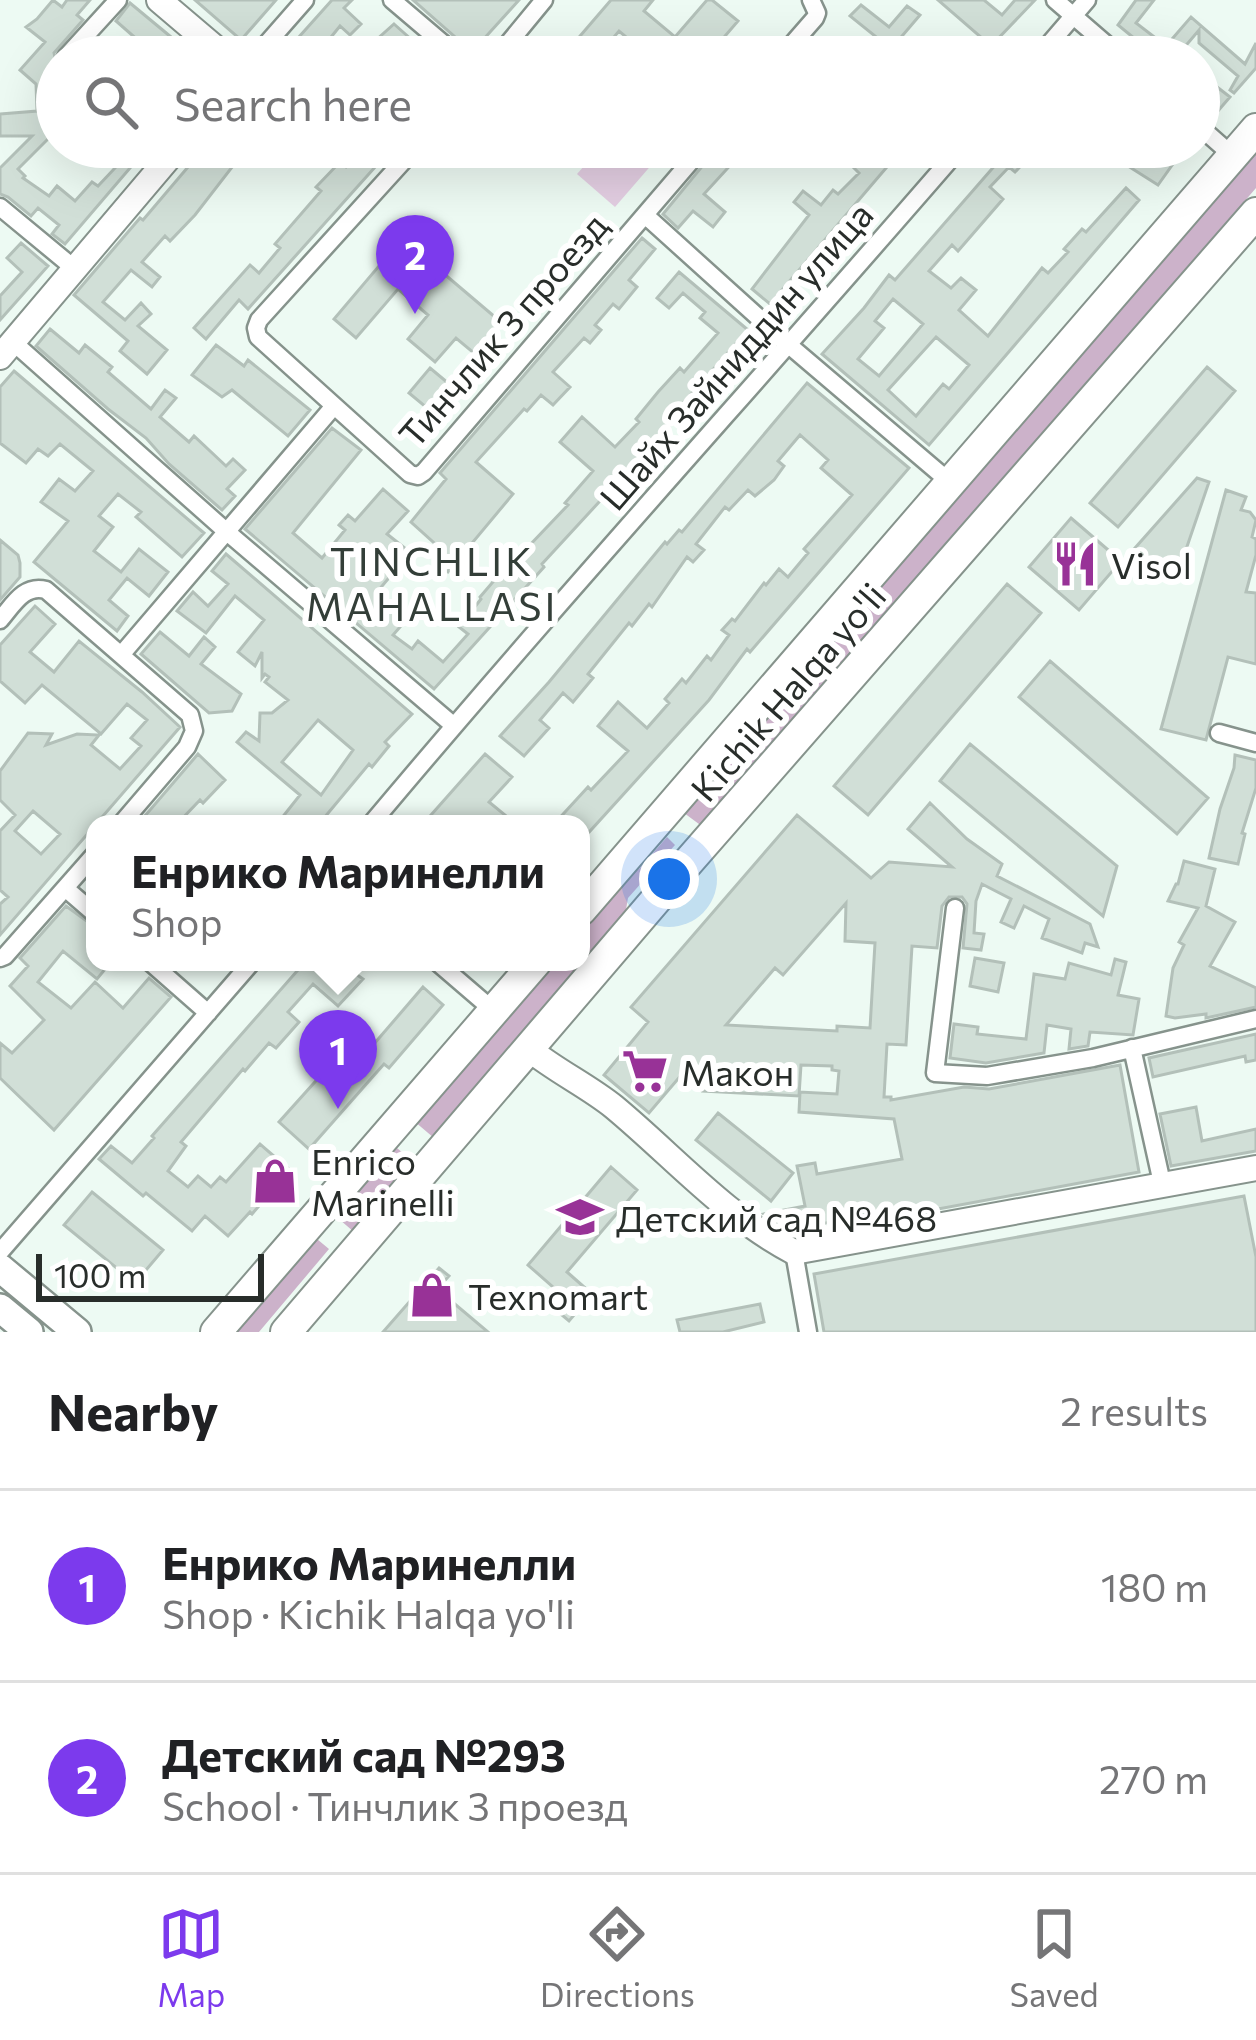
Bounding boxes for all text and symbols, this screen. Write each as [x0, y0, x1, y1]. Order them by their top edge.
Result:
search box [36, 36, 1220, 168]
icon: search [78, 69, 144, 135]
text: Search here [174, 75, 412, 130]
street label: Шайх Зайниддин улица [589, 192, 881, 518]
street label: Тинчлик 3 проезд [388, 203, 616, 455]
pin: 2 [376, 215, 454, 314]
district label: TINCHLIK MAHALLASI [306, 536, 558, 629]
restaurant icon: Visol [1050, 539, 1100, 589]
place label: Visol [1111, 542, 1192, 586]
street label: Kichik Halqa yo'li [680, 573, 894, 809]
popup [86, 815, 590, 971]
text: Енрико Маринелли [131, 842, 545, 897]
your location [639, 849, 699, 909]
text: Shop [131, 897, 222, 945]
pin: 1 [299, 1010, 377, 1109]
supermarket icon: Макон [620, 1046, 670, 1096]
place label: Макон [681, 1049, 794, 1093]
place label: Enrico Marinelli [311, 1138, 455, 1223]
shop icon: Enrico Marinelli [250, 1156, 300, 1206]
school or university icon: Детский сад №468 [555, 1192, 605, 1242]
place label: Детский сад №468 [616, 1195, 937, 1239]
scale bar [36, 1248, 264, 1301]
text: 100 m [54, 1254, 146, 1295]
shop icon: Texnomart [407, 1270, 457, 1320]
place label: Texnomart [468, 1273, 648, 1317]
text: Nearby [48, 1379, 218, 1442]
text: 2 results [1060, 1386, 1208, 1434]
text: Енрико Маринелли [162, 1534, 576, 1589]
text: 1 [78, 1562, 96, 1610]
text: 180 m [1101, 1562, 1208, 1610]
text: Shop · Kichik Halqa yo'li [162, 1589, 575, 1637]
text: Детский сад №293 [162, 1726, 566, 1781]
text: 2 [76, 1754, 98, 1802]
text: 270 m [1099, 1754, 1208, 1802]
text: School · Тинчлик 3 проезд [162, 1781, 628, 1829]
tab: Map [157, 1901, 225, 2014]
tab: Directions [540, 1901, 695, 2014]
tab: Saved [1010, 1901, 1099, 2014]

